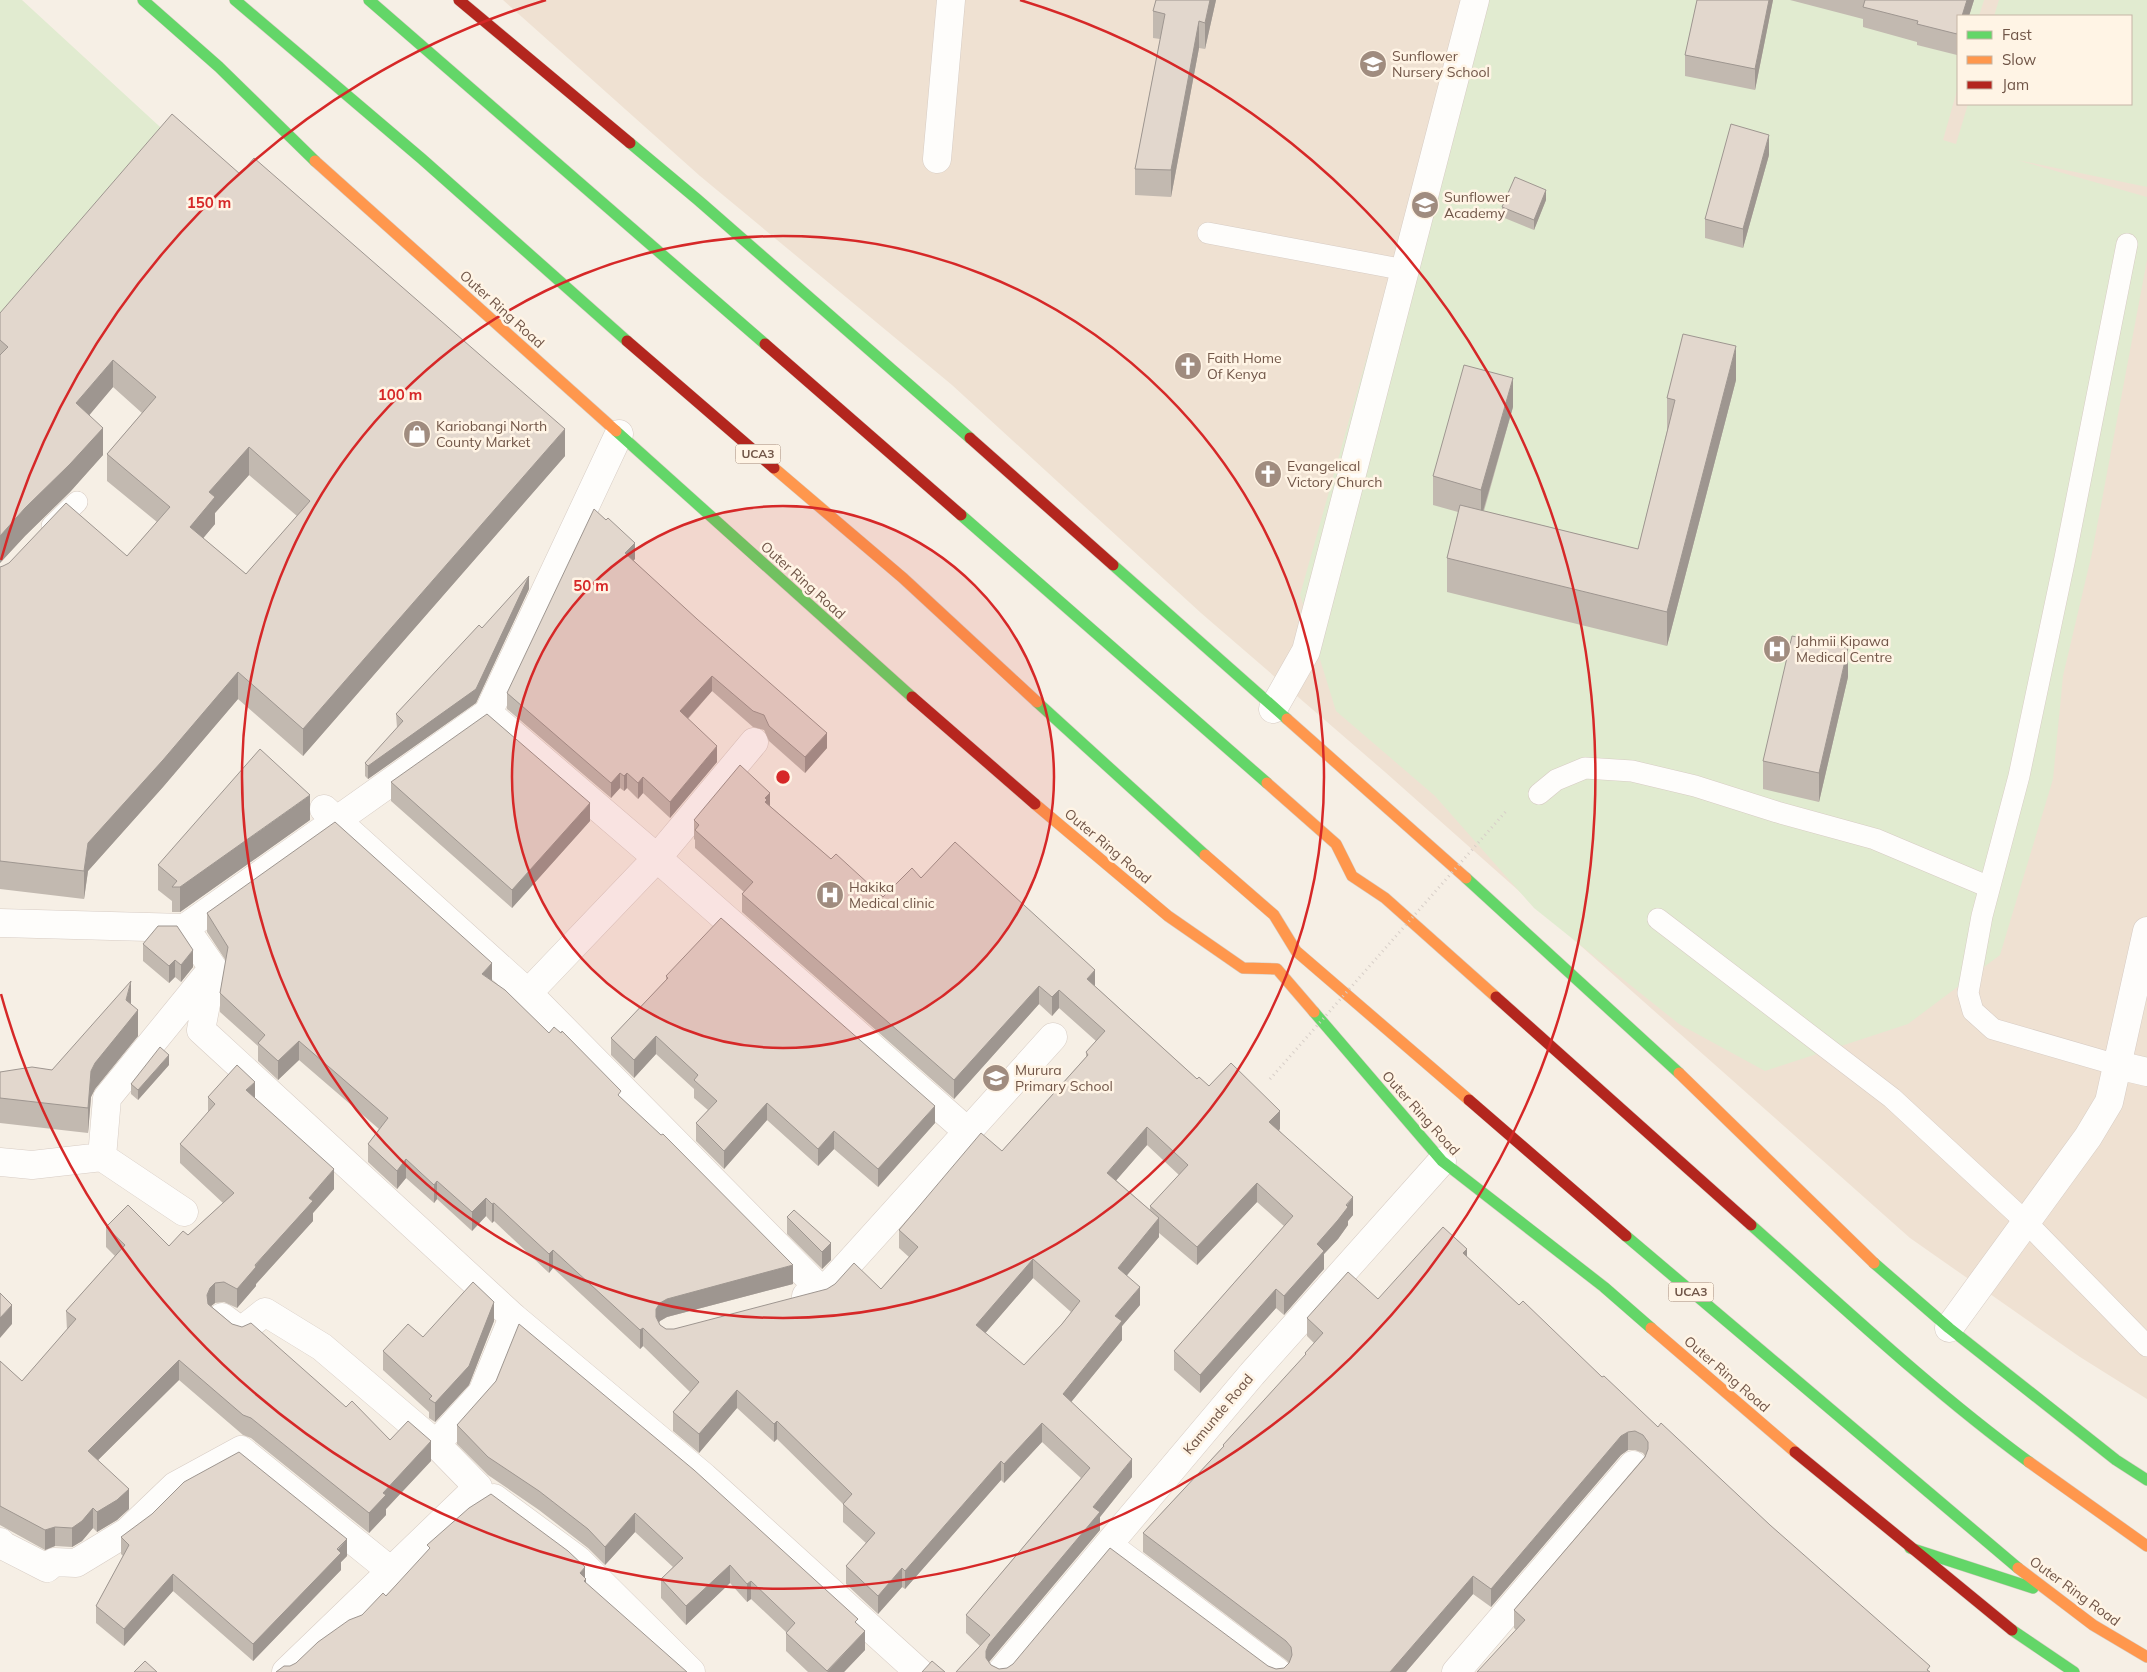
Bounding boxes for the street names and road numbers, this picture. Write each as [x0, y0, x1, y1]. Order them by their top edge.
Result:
street label: Outer Ring Road [456, 266, 548, 352]
road number: UCA3 [736, 444, 780, 464]
street label: Outer Ring Road [757, 537, 849, 623]
street label: Outer Ring Road [1061, 804, 1155, 888]
street label: Outer Ring Road [1378, 1067, 1464, 1159]
road number: UCA3 [1668, 1282, 1714, 1301]
street label: Outer Ring Road [1680, 1332, 1774, 1416]
street label: Kamunde Road [1179, 1370, 1257, 1458]
street label: Outer Ring Road [2026, 1552, 2124, 1630]

